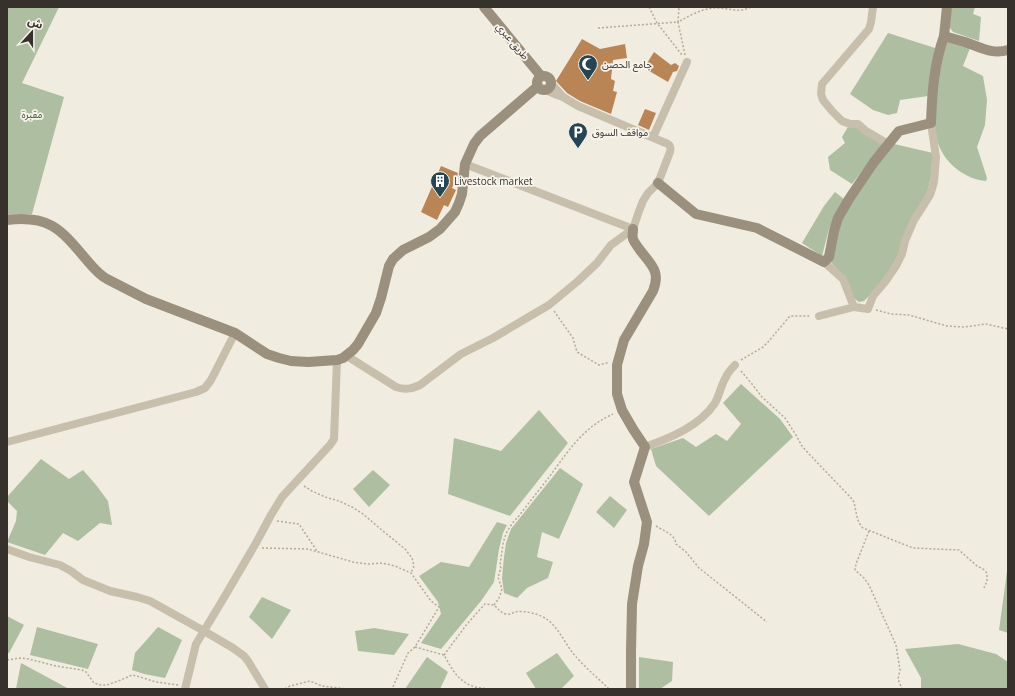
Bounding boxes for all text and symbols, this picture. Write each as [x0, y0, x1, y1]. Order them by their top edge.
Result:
north arrow [12, 12, 52, 52]
text: ش [26, 12, 45, 32]
street label: طريق عبري [492, 20, 533, 63]
mosque icon: جامع الحصن [577, 53, 599, 81]
place label: جامع الحصن [602, 57, 652, 72]
park label: مقبرة [21, 107, 43, 121]
parking icon: مواقف السوق [567, 121, 589, 149]
place label: مواقف السوق [592, 125, 648, 139]
building icon: Livestock market [429, 170, 451, 198]
place label: Livestock market [454, 174, 533, 188]

